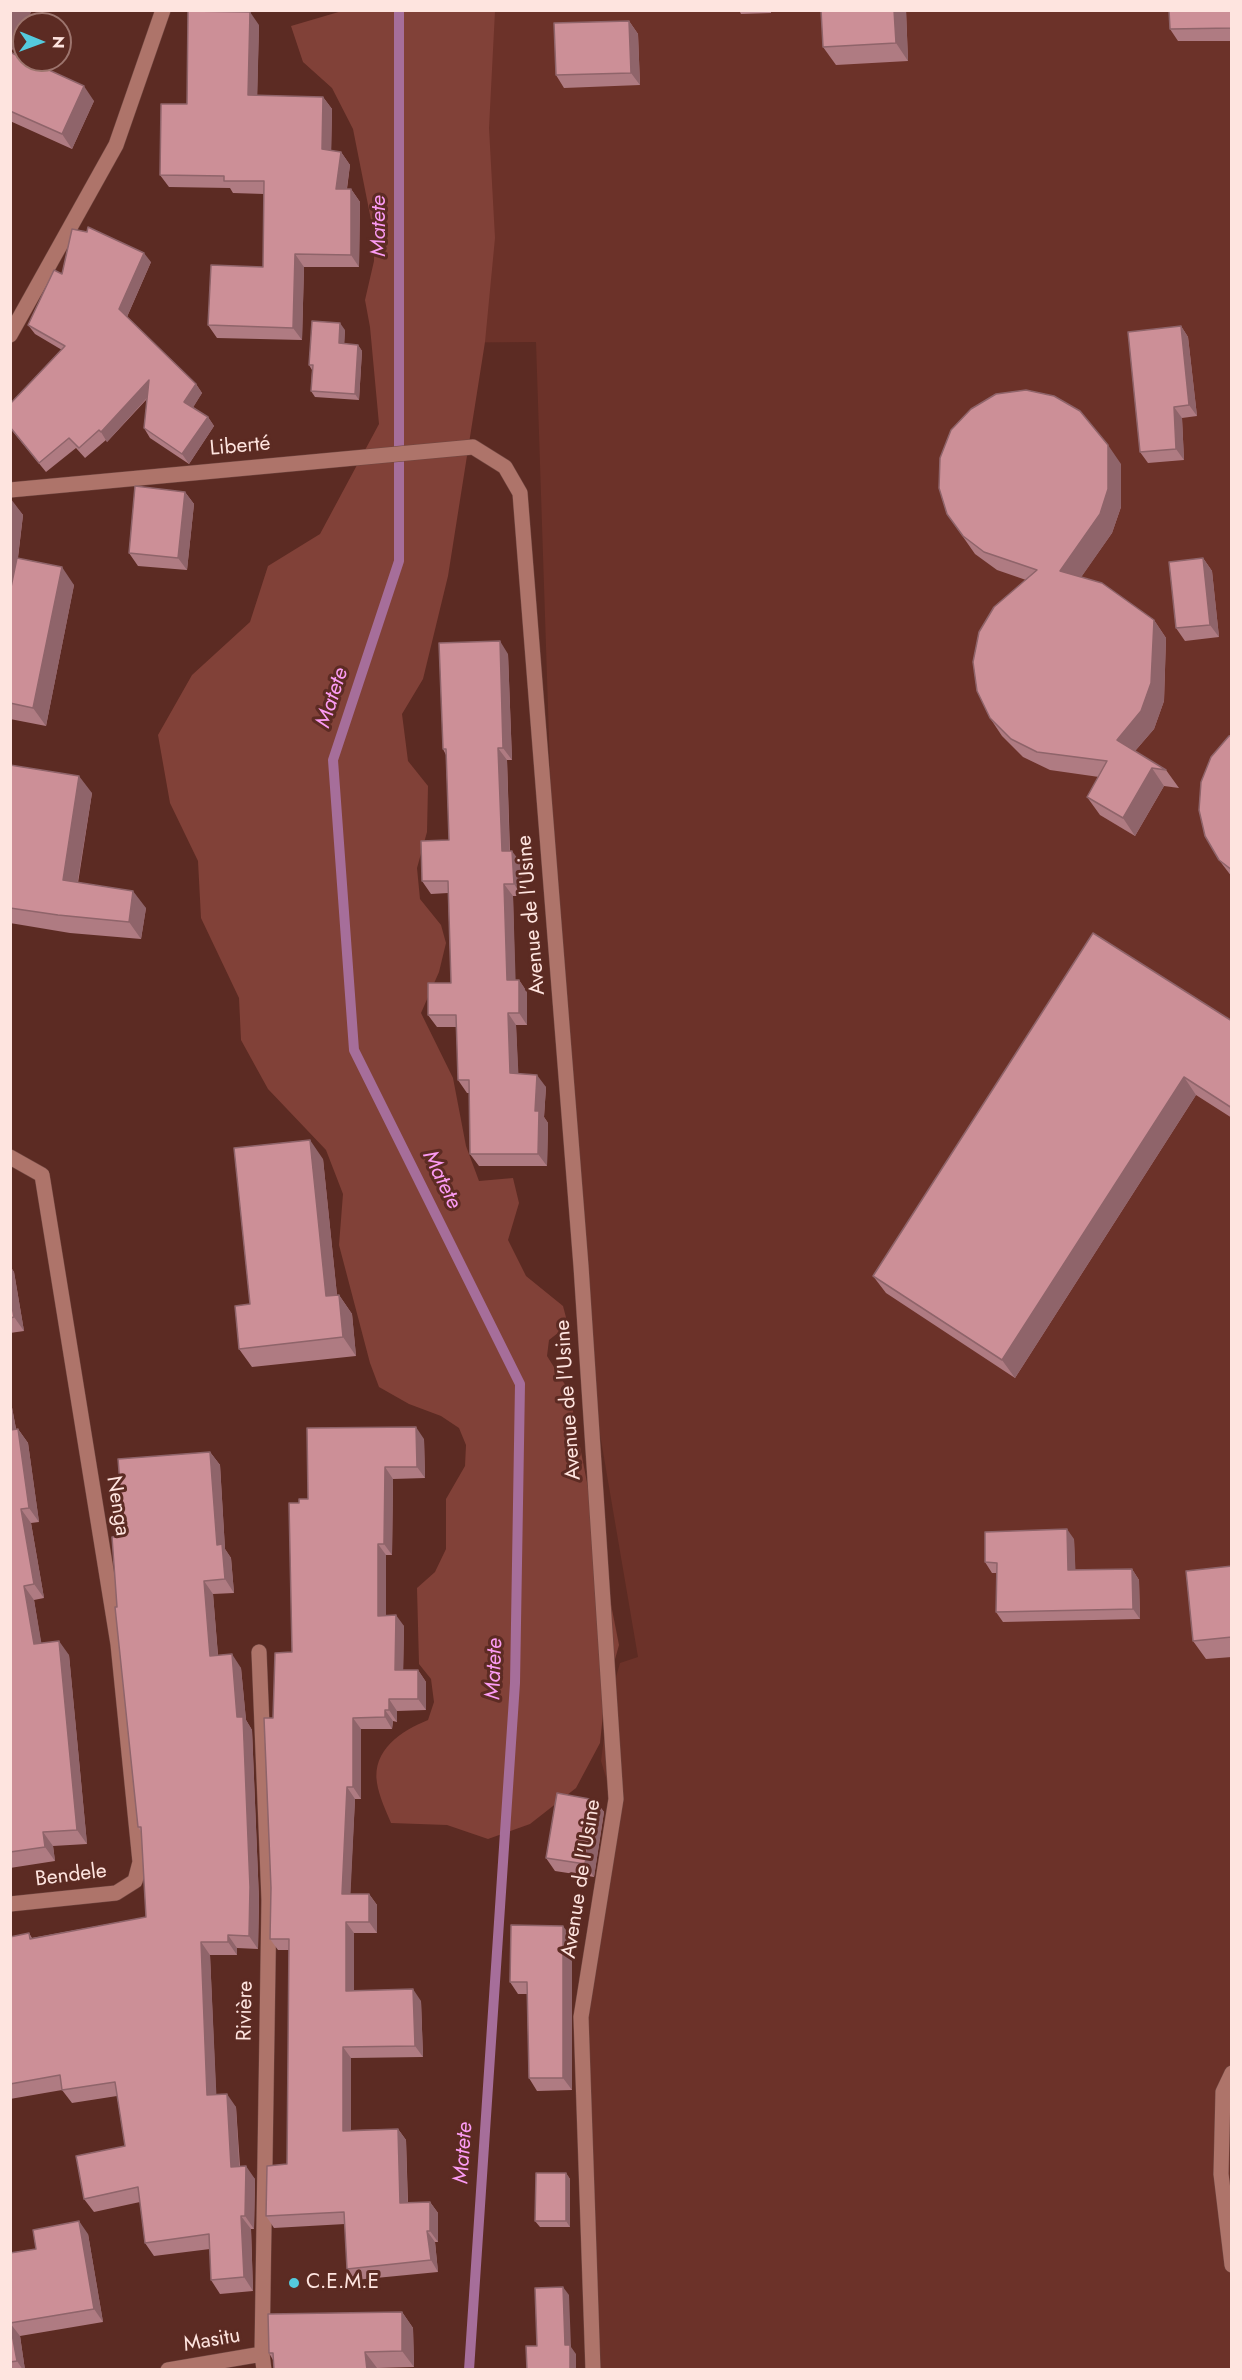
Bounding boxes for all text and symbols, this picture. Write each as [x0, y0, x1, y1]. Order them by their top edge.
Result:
north arrow [12, 12, 72, 72]
text: N [47, 36, 70, 49]
water label: Matete [367, 195, 393, 257]
street label: Liberté [209, 432, 271, 462]
water label: Matete [311, 665, 355, 731]
street label: Avenue de l'Usine [512, 834, 552, 996]
water label: Matete [416, 1146, 466, 1214]
street label: Avenue de l'Usine [551, 1319, 587, 1481]
street label: Nenga [100, 1474, 134, 1538]
water label: Matete [481, 1638, 509, 1700]
street label: Avenue de l'Usine [557, 1798, 607, 1960]
street label: Bendele [34, 1859, 108, 1893]
street label: Rivière [233, 1981, 259, 2041]
water label: Matete [449, 2121, 479, 2185]
place label: C.E.M.E [306, 2270, 379, 2296]
marker: C.E.M.E [287, 2276, 301, 2290]
street label: Masitu [182, 2324, 242, 2358]

